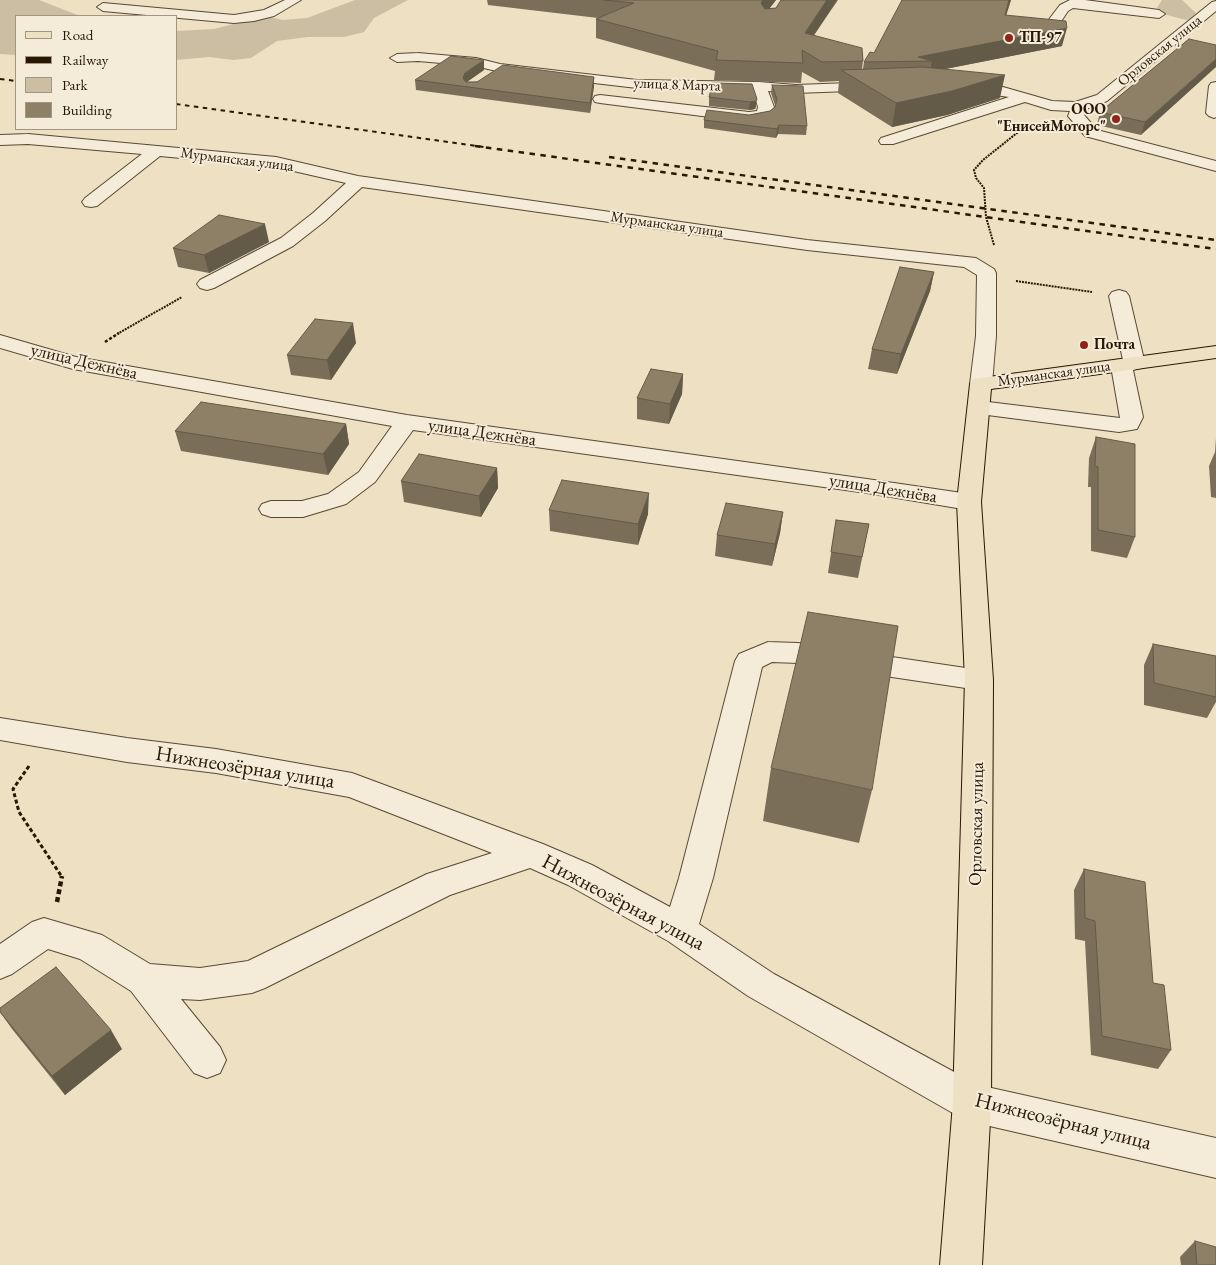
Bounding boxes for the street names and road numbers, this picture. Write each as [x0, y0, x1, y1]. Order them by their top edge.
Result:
street label: Орловская улица [1114, 11, 1206, 91]
street label: улица 8 Марта [633, 74, 721, 96]
street label: Мурманская улица [179, 144, 295, 176]
street label: Мурманская улица [609, 208, 725, 242]
street label: улица Дежнёва [29, 339, 139, 385]
street label: Мурманская улица [996, 357, 1112, 391]
street label: улица Дежнёва [427, 415, 537, 451]
street label: улица Дежнёва [828, 470, 938, 508]
street label: Нижнеозёрная улица [154, 741, 336, 795]
street label: Орловская улица [965, 762, 989, 886]
street label: Нижнеозёрная улица [537, 849, 709, 957]
street label: Нижнеозёрная улица [972, 1088, 1154, 1156]

